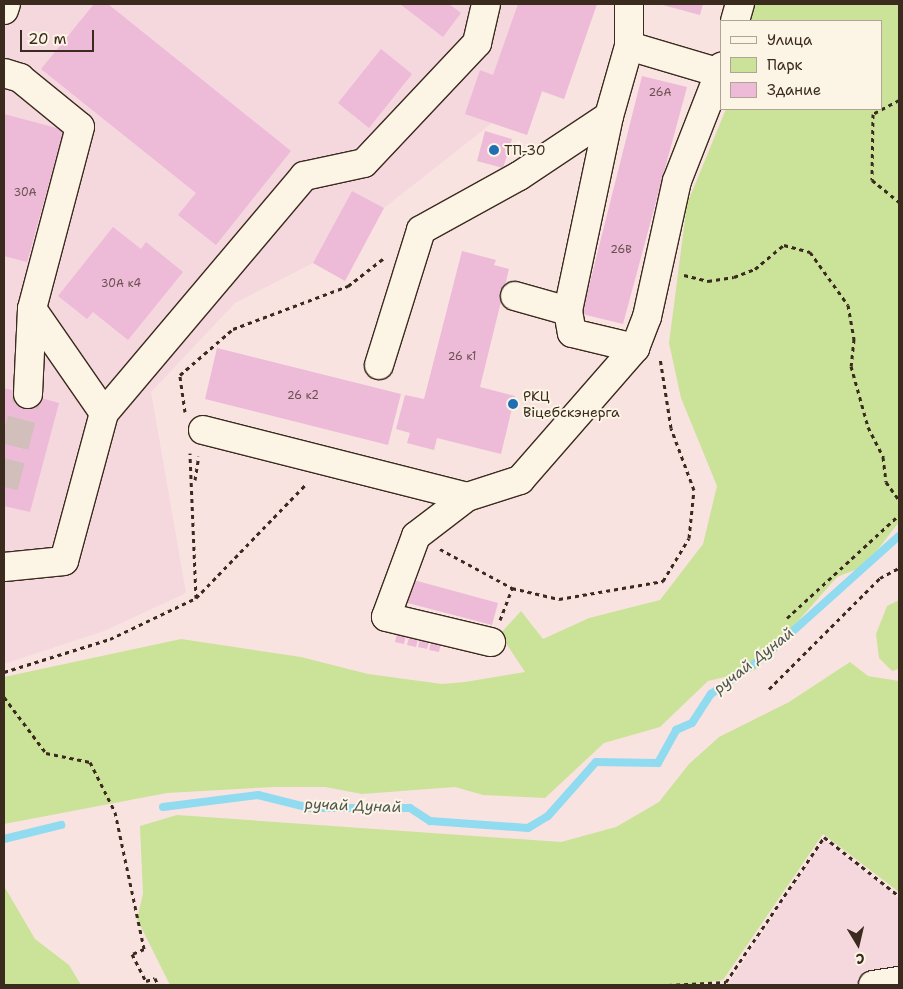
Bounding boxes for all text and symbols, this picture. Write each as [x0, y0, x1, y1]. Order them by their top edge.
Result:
scale bar [22, 20, 96, 52]
legend [720, 20, 883, 110]
text: 20 m [28, 29, 67, 49]
text: Улица [767, 30, 812, 50]
text: Парк [767, 55, 803, 75]
text: Здание [767, 80, 821, 100]
house number: 26А [649, 86, 671, 100]
place label: ТП-30 [504, 142, 546, 158]
marker: ТП-30 [488, 144, 500, 156]
house number: 30А [13, 186, 37, 200]
house number: 26В [610, 243, 632, 257]
house number: 30А к4 [101, 277, 141, 291]
house number: 26 к1 [448, 350, 476, 364]
place label: РКЦ Віцебскэнерга [523, 388, 620, 421]
house number: 26 к2 [287, 389, 319, 403]
marker: РКЦ Віцебскэнерга [507, 398, 519, 410]
water label: ручай Дунай [710, 624, 798, 698]
water label: ручай Дунай [304, 795, 402, 817]
north arrow [833, 919, 883, 969]
text: С [855, 949, 866, 968]

